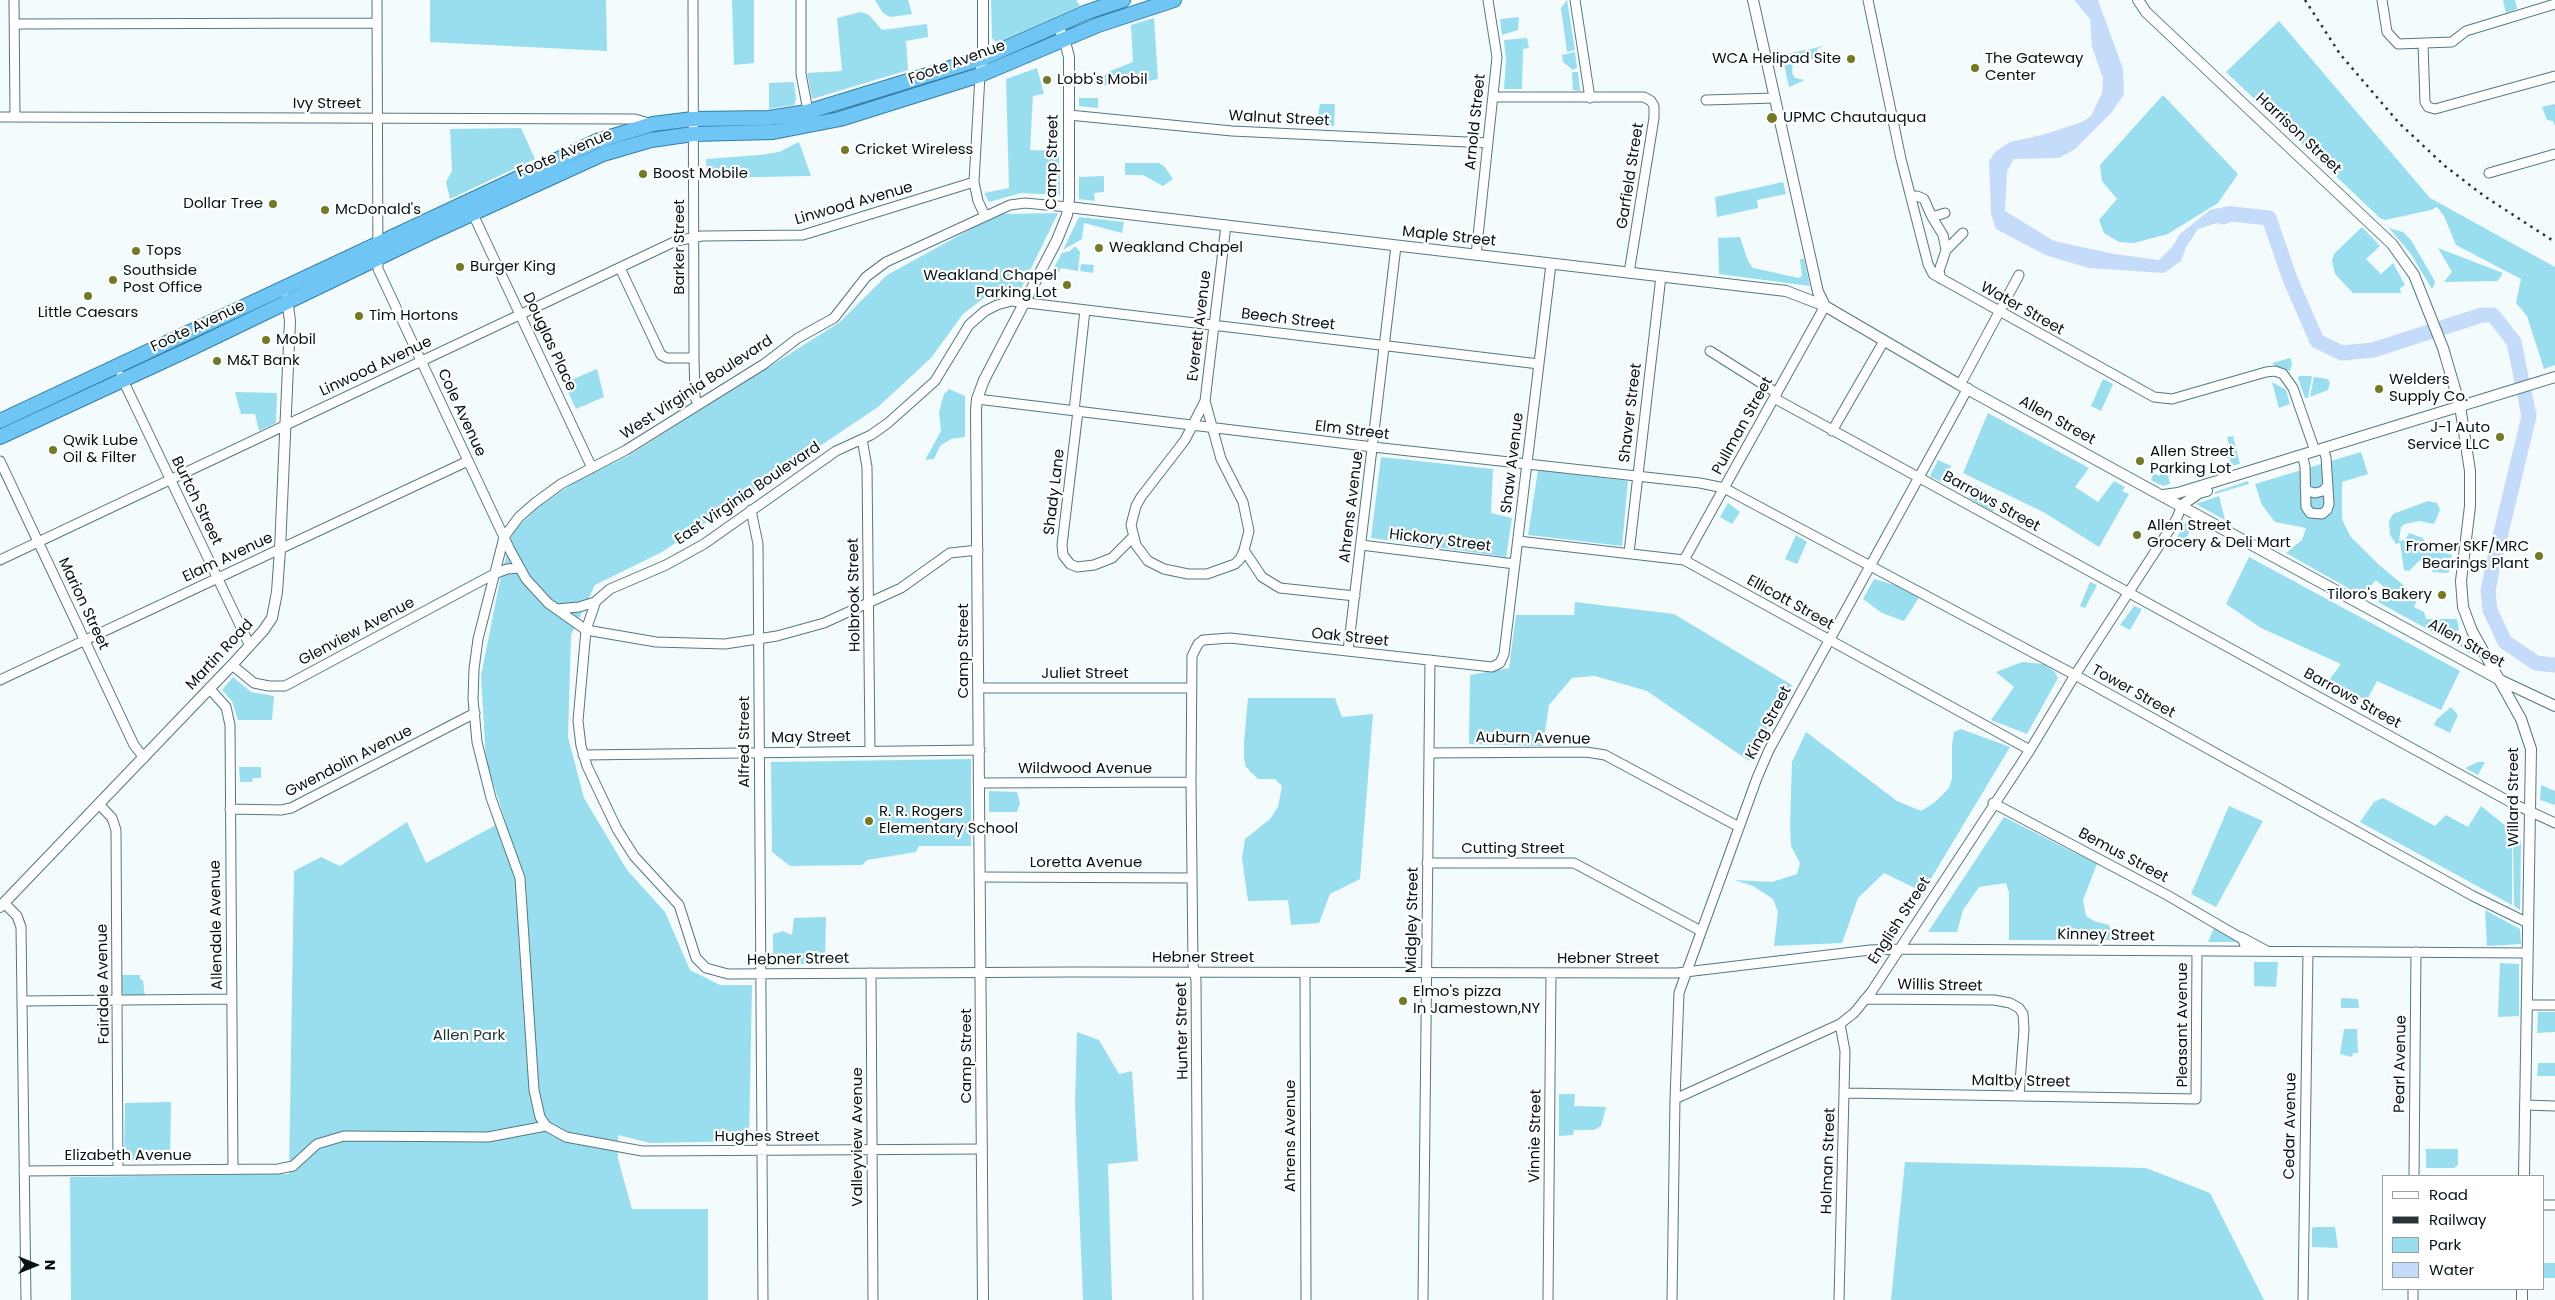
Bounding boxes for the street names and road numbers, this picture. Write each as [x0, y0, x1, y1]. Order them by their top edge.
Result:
street label: Foote Avenue [906, 37, 1008, 89]
street label: Arnold Street [1462, 73, 1490, 171]
street label: Harrison Street [2252, 90, 2344, 178]
street label: Ivy Street [293, 95, 361, 113]
street label: Walnut Street [1228, 107, 1330, 131]
street label: Camp Street [1043, 114, 1063, 210]
street label: Garfield Street [1614, 122, 1648, 230]
street label: Foote Avenue [515, 126, 615, 182]
street label: Linwood Avenue [793, 179, 915, 229]
street label: Barker Street [671, 199, 689, 295]
street label: Maple Street [1401, 223, 1497, 251]
street label: Everett Avenue [1184, 270, 1216, 382]
street label: Water Street [1977, 279, 2067, 339]
street label: Douglas Place [518, 290, 580, 394]
street label: Foote Avenue [148, 297, 248, 357]
street label: Beech Street [1240, 305, 1336, 335]
street label: West Virginia Boulevard [618, 332, 776, 444]
street label: Linwood Avenue [317, 333, 435, 401]
street label: Shaver Street [1616, 362, 1646, 464]
street label: Cole Avenue [433, 366, 489, 460]
street label: Pullman Street [1709, 374, 1777, 478]
street label: Allen Street [2016, 393, 2098, 449]
street label: Shaw Avenue [1498, 412, 1528, 514]
street label: Elm Street [1314, 418, 1390, 444]
street label: East Virginia Boulevard [672, 439, 824, 549]
street label: Shady Lane [1041, 448, 1069, 536]
street label: Ahrens Avenue [1336, 450, 1368, 564]
street label: Burtch Street [167, 454, 225, 548]
street label: Barrows Street [1939, 468, 2043, 536]
street label: Hickory Street [1388, 526, 1492, 556]
street label: Elam Avenue [180, 529, 276, 587]
street label: Holbrook Street [845, 538, 865, 652]
street label: Marion Street [54, 555, 112, 653]
street label: Ellicott Street [1744, 572, 1836, 634]
street label: Glenview Avenue [296, 594, 418, 670]
street label: Camp Street [955, 603, 973, 699]
street label: Martin Road [183, 616, 257, 694]
street label: Allen Street [2425, 616, 2507, 672]
street label: Oak Street [1310, 625, 1390, 651]
street label: Tower Street [2088, 662, 2178, 722]
street label: Juliet Street [1041, 665, 1129, 683]
street label: Barrows Street [2300, 665, 2404, 733]
street label: King Street [1742, 683, 1796, 763]
street label: Alfred Street [736, 696, 754, 788]
street label: Gwendolin Avenue [283, 722, 415, 802]
street label: May Street [771, 728, 851, 748]
street label: Auburn Avenue [1475, 729, 1591, 749]
street label: Willard Street [2505, 747, 2523, 847]
street label: Wildwood Avenue [1018, 760, 1152, 778]
street label: Bemus Street [2075, 825, 2171, 887]
street label: Cutting Street [1461, 840, 1565, 858]
street label: Loretta Avenue [1030, 854, 1142, 872]
street label: Allendale Avenue [207, 860, 227, 990]
street label: Midgley Street [1403, 867, 1423, 973]
street label: English Street [1865, 874, 1935, 968]
street label: Fairdale Avenue [94, 924, 114, 1044]
street label: Kinney Street [2057, 926, 2155, 946]
street label: Hebner Street [1152, 949, 1254, 967]
street label: Hebner Street [747, 950, 849, 970]
street label: Hebner Street [1557, 950, 1659, 968]
street label: Pleasant Avenue [2174, 962, 2192, 1088]
street label: Willis Street [1897, 976, 1983, 996]
street label: Hunter Street [1173, 982, 1193, 1080]
street label: Camp Street [958, 1008, 976, 1104]
street label: Pearl Avenue [2391, 1015, 2411, 1113]
street label: Valleyview Avenue [849, 1067, 867, 1207]
street label: Maltby Street [1971, 1072, 2071, 1092]
street label: Cedar Avenue [2281, 1072, 2301, 1180]
street label: Ahrens Avenue [1282, 1080, 1300, 1192]
street label: Vinnie Street [1526, 1089, 1546, 1183]
street label: Holman Street [1818, 1107, 1840, 1215]
street label: Hughes Street [715, 1128, 819, 1146]
street label: Elizabeth Avenue [65, 1147, 191, 1165]

